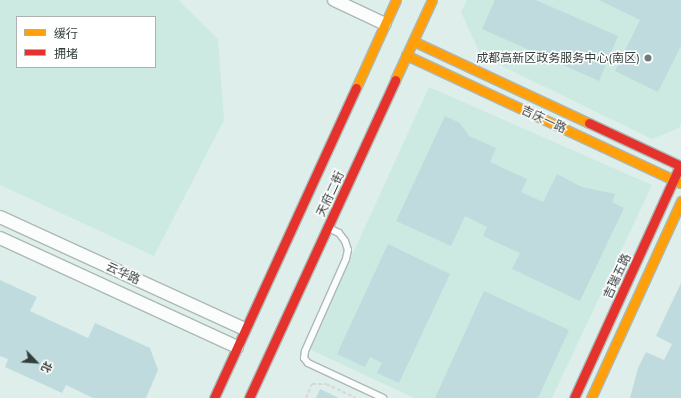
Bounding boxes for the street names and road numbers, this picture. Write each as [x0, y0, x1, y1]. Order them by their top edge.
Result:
street label: 吉庆一路 [519, 102, 569, 136]
street label: 天府二街 [313, 169, 347, 219]
street label: 吉瑞五路 [600, 251, 634, 301]
street label: 云华路 [104, 259, 142, 287]

